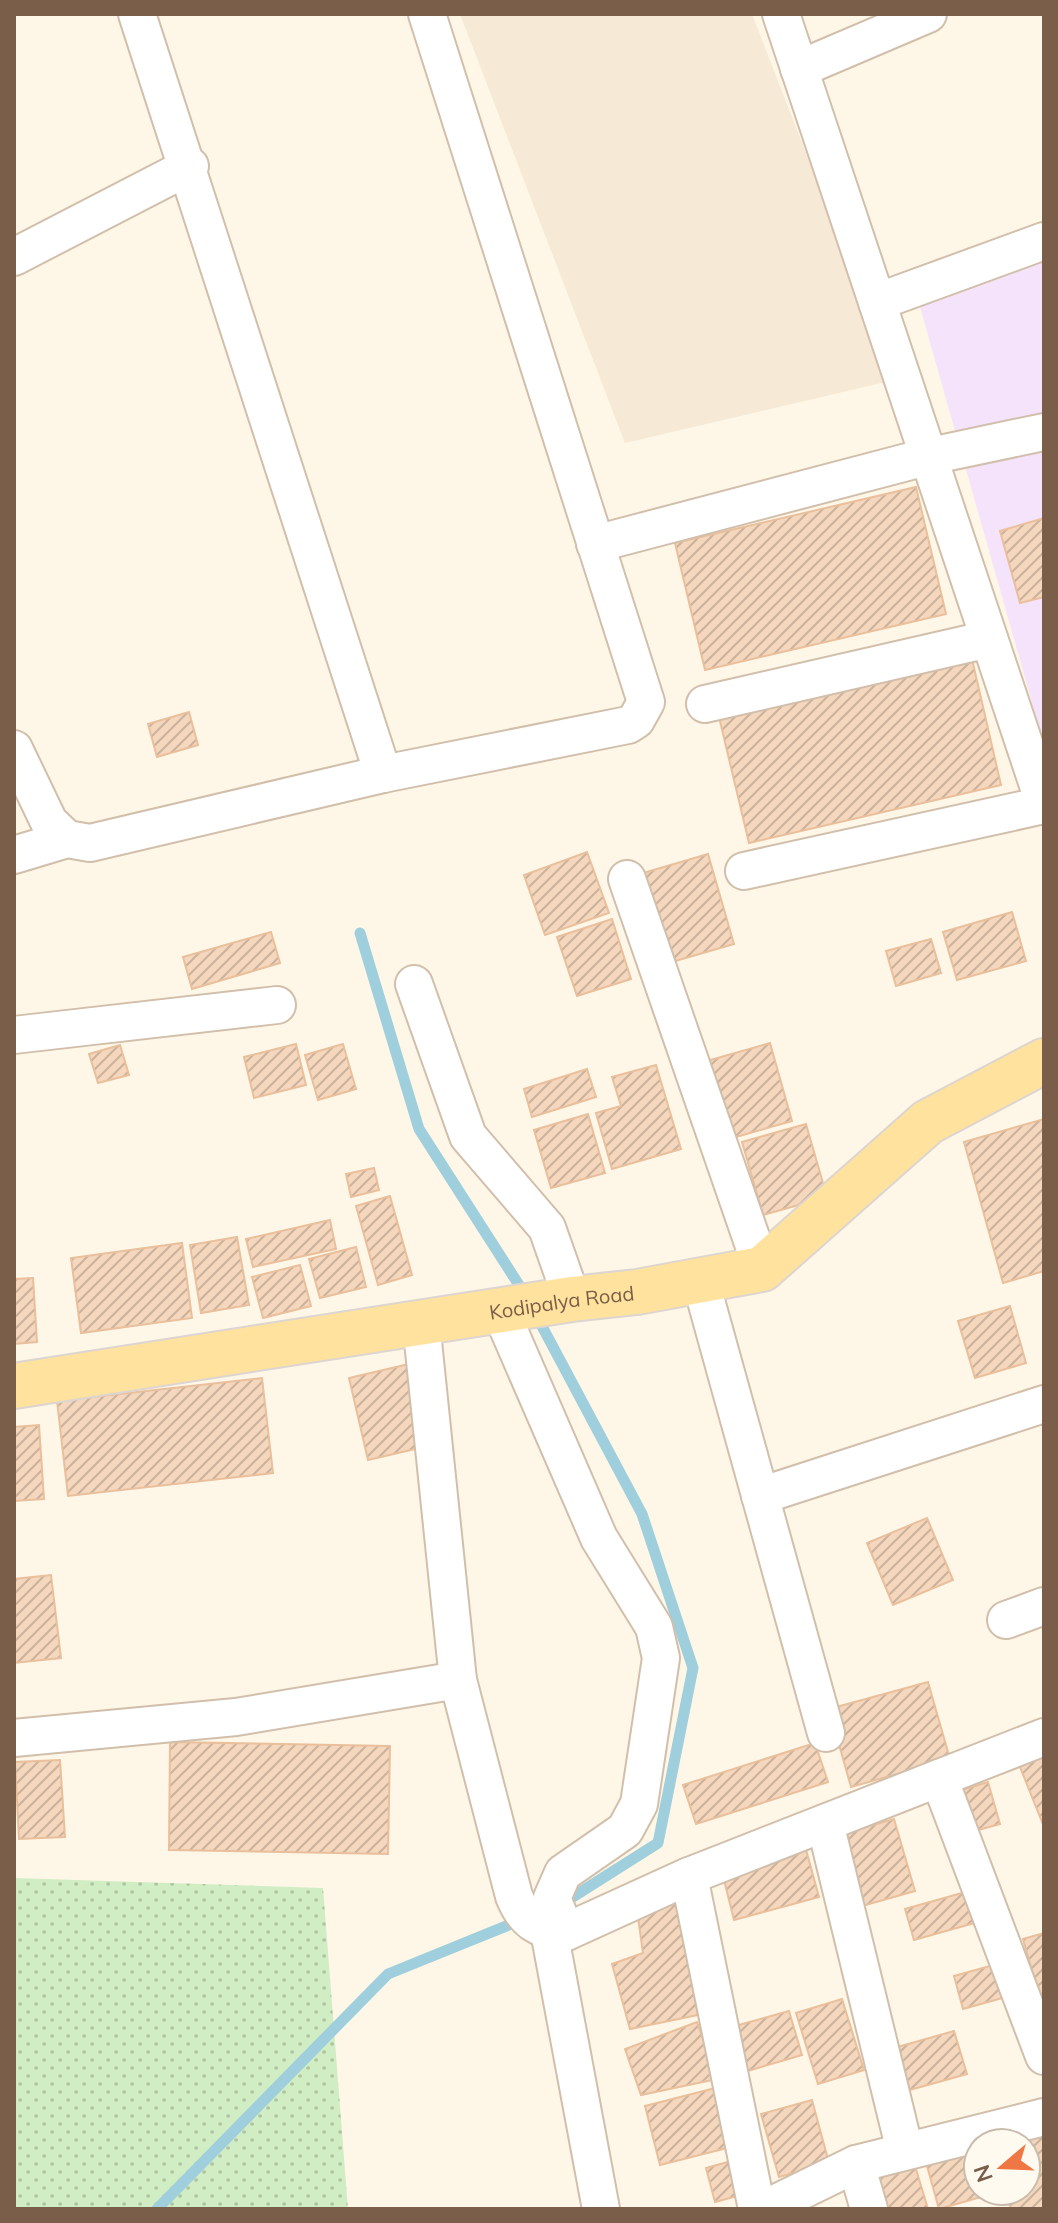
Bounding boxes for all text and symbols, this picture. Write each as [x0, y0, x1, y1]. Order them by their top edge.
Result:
street label: Kodipalya Road [487, 1280, 635, 1324]
north arrow [962, 2127, 1042, 2207]
text: N [967, 2161, 999, 2186]

